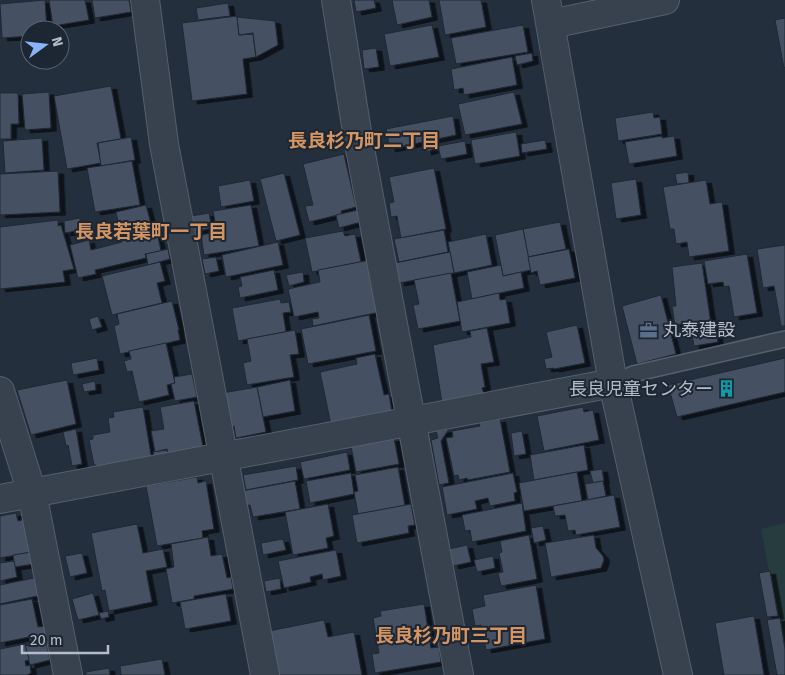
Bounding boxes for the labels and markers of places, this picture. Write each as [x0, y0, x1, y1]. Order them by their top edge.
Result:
place label: 丸泰建設 [663, 319, 735, 341]
office icon: 丸泰建設 [639, 320, 659, 340]
place label: 長良児童センター [569, 378, 713, 400]
building icon: 長良児童センター [717, 379, 737, 399]

